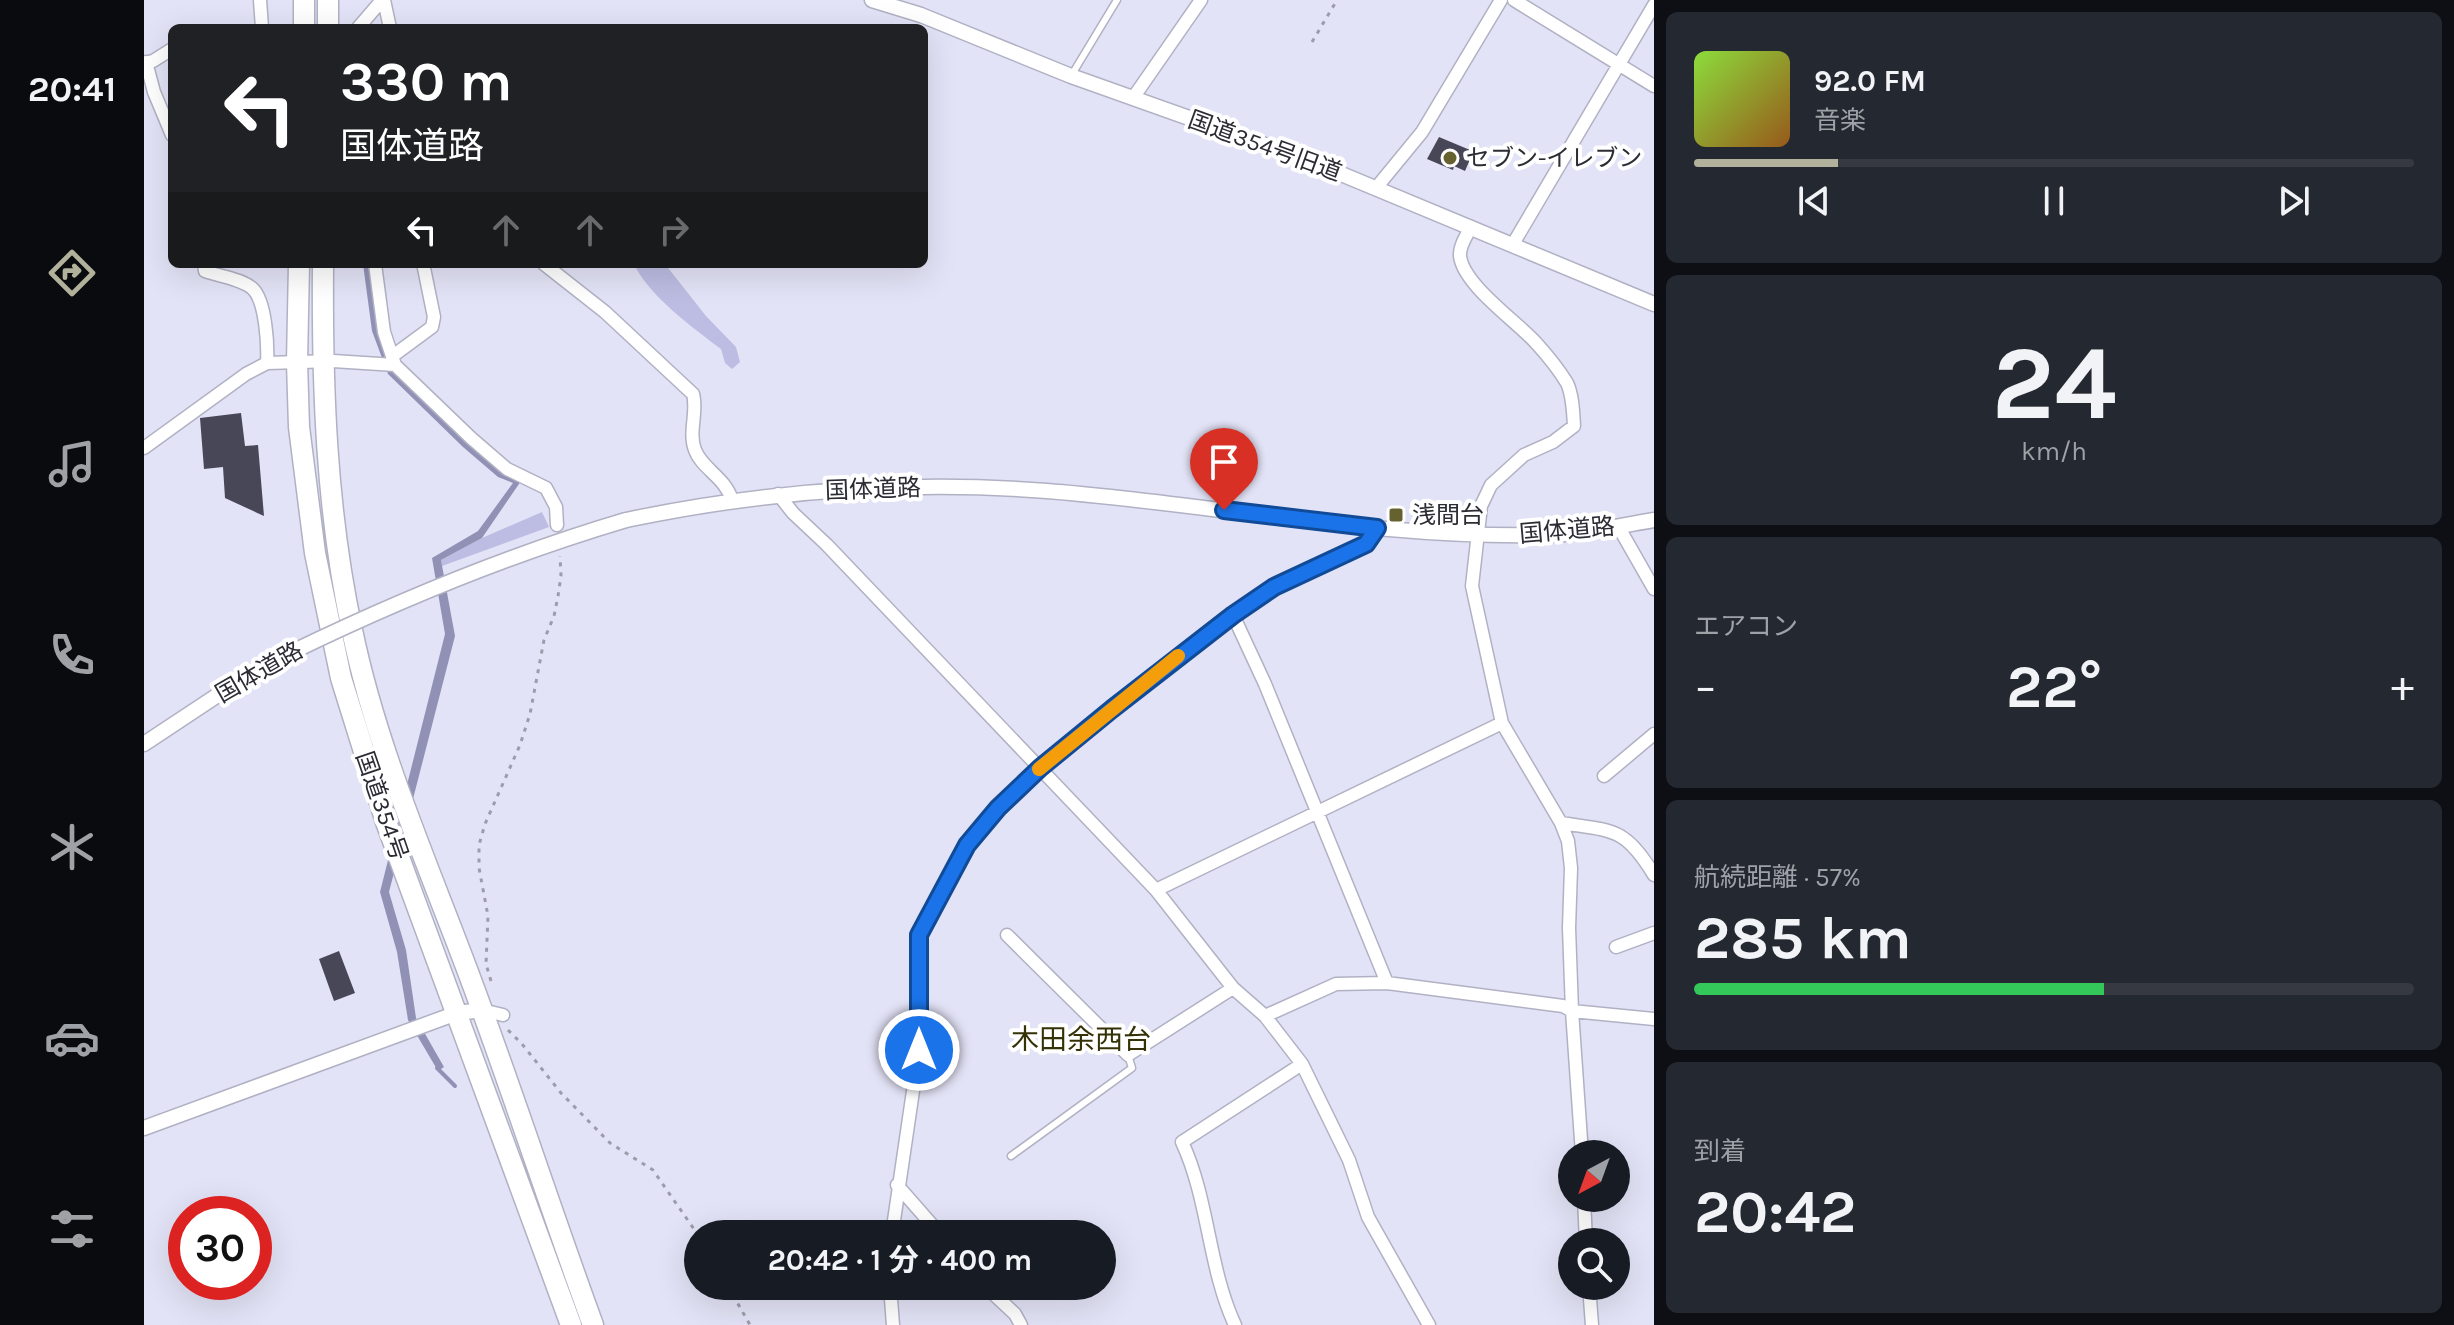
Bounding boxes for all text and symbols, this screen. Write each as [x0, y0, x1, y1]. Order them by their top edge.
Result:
text: 330 m [340, 49, 512, 114]
icon: left [208, 56, 312, 160]
text: 92.0 FM [1814, 63, 1926, 99]
text: 20:41 [28, 68, 116, 110]
street label: 国道354号旧道 [1185, 105, 1345, 187]
text: 音楽 [1814, 105, 1866, 136]
text: 国体道路 [340, 125, 484, 167]
place label: セブン-イレブン [1466, 144, 1642, 172]
marker: セブン-イレブン [1441, 149, 1459, 167]
icon: previous [1792, 179, 1836, 223]
icon: pause [2032, 179, 2076, 223]
icon: next [2272, 179, 2316, 223]
icon: left [400, 208, 444, 252]
icon: ahead [484, 208, 528, 252]
icon: ahead [568, 208, 612, 252]
icon: right [652, 208, 696, 252]
icon: directions [44, 245, 100, 301]
text: 24 [1992, 323, 2116, 444]
pin [1190, 428, 1258, 510]
icon: music [44, 436, 100, 492]
text: km/h [2021, 436, 2087, 467]
icon: arrive [1202, 440, 1246, 484]
street label: 国体道路 [825, 473, 921, 505]
place label: 浅間台 [1412, 501, 1484, 529]
marker: 浅間台 [1387, 506, 1405, 524]
street label: 国体道路 [1518, 512, 1616, 548]
text: エアコン [1694, 611, 1798, 642]
icon: phone [44, 627, 100, 683]
street label: 国体道路 [210, 636, 308, 708]
text: 22° [2006, 652, 2102, 722]
text: − [1694, 661, 1717, 712]
text: + [2391, 661, 2414, 712]
street label: 国道354号 [350, 748, 414, 864]
icon: climate [44, 819, 100, 875]
text: 航続距離 · 57% [1694, 862, 1861, 893]
text: 285 km [1694, 903, 1912, 973]
position arrow [877, 1008, 961, 1092]
icon: car [44, 1010, 100, 1066]
district label: 木田余西台 [1011, 1023, 1151, 1056]
text: 到着 [1694, 1136, 1746, 1167]
north arrow [1558, 1140, 1630, 1212]
map controls [1558, 1140, 1630, 1300]
text: 20:42 [1694, 1177, 1856, 1247]
speed limit sign: 30 [168, 1196, 272, 1300]
icon: filters [44, 1201, 100, 1257]
button: search [1558, 1228, 1630, 1300]
text: 20:42 · 1 分 · 400 m [768, 1242, 1032, 1278]

